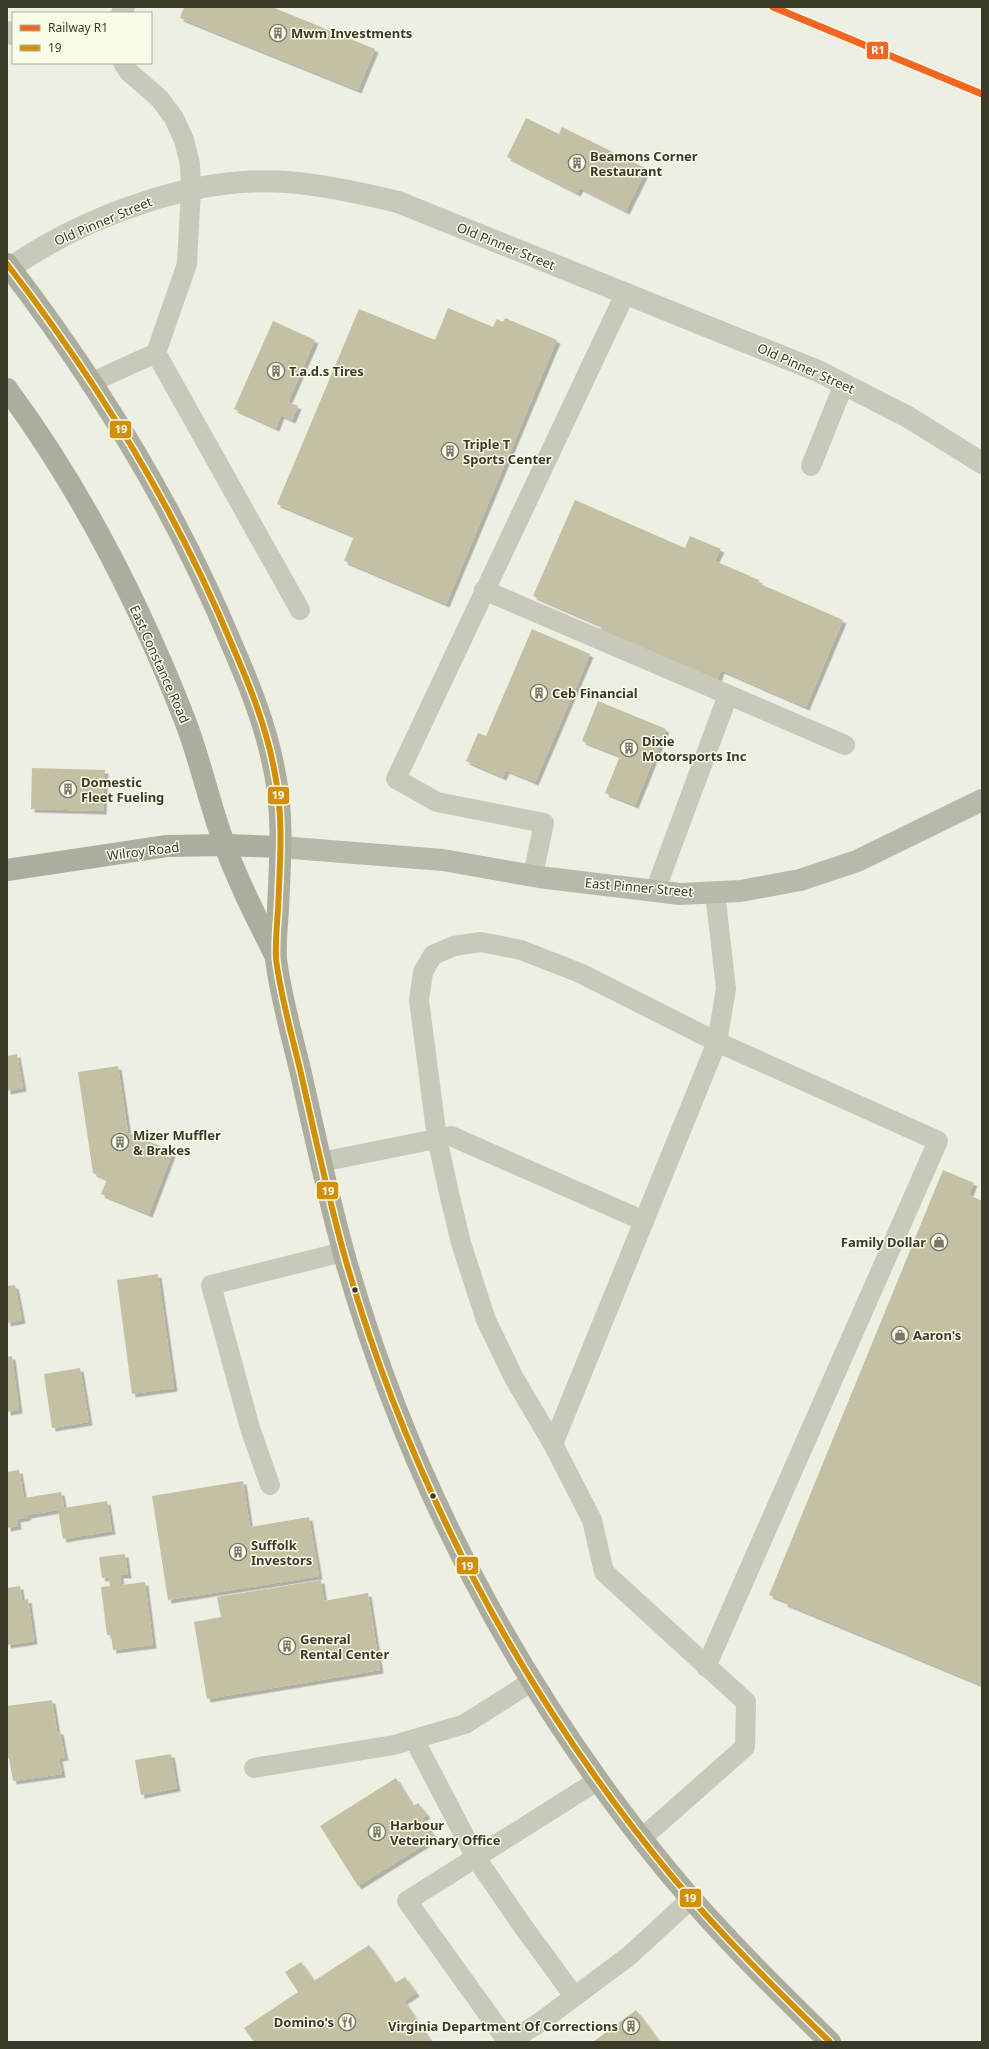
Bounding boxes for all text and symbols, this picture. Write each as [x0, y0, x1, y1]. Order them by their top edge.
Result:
legend [12, 12, 152, 64]
text: Railway R1 [48, 19, 108, 36]
building icon: Mwm Investments [268, 23, 288, 43]
place label: Mwm Investments [291, 24, 412, 42]
text: 19 [48, 39, 62, 56]
line badge: R1 [866, 41, 889, 60]
text: R1 [871, 42, 885, 57]
place label: Beamons Corner Restaurant [590, 147, 698, 180]
building icon: Beamons Corner Restaurant [567, 153, 587, 173]
street label: Old Pinner Street [51, 192, 155, 250]
street label: Old Pinner Street [454, 218, 558, 274]
street label: Old Pinner Street [755, 339, 858, 398]
building icon: T.a.d.s Tires [266, 361, 286, 381]
place label: T.a.d.s Tires [289, 362, 364, 380]
line badge: 19 [109, 420, 132, 439]
text: 19 [115, 421, 127, 436]
place label: Triple T Sports Center [463, 435, 552, 468]
building icon: Triple T Sports Center [440, 441, 460, 461]
street label: East Constance Road [126, 602, 194, 726]
building icon: Ceb Financial [529, 683, 549, 703]
place label: Ceb Financial [552, 684, 638, 702]
place label: Dixie Motorsports Inc [642, 732, 747, 765]
building icon: Dixie Motorsports Inc [619, 738, 639, 758]
place label: Domestic Fleet Fueling [81, 773, 164, 806]
building icon: Domestic Fleet Fueling [58, 779, 78, 799]
line badge: 19 [267, 786, 290, 805]
text: 19 [272, 787, 284, 802]
street label: Wilroy Road [106, 838, 180, 864]
street label: East Pinner Street [584, 873, 694, 901]
place label: Mizer Muffler & Brakes [133, 1126, 221, 1159]
building icon: Mizer Muffler & Brakes [110, 1132, 130, 1152]
line badge: 19 [316, 1181, 339, 1200]
text: 19 [322, 1183, 334, 1198]
shop icon: Family Dollar [929, 1232, 949, 1252]
place label: Family Dollar [841, 1233, 926, 1251]
unlabelled marker [350, 1285, 360, 1295]
shop icon: Aaron's [890, 1325, 910, 1345]
place label: Aaron's [913, 1326, 961, 1344]
unlabelled marker [428, 1491, 438, 1501]
place label: Suffolk Investors [251, 1536, 312, 1569]
building icon: Suffolk Investors [228, 1542, 248, 1562]
line badge: 19 [456, 1556, 479, 1575]
text: 19 [461, 1558, 473, 1573]
place label: General Rental Center [300, 1630, 389, 1663]
building icon: General Rental Center [277, 1636, 297, 1656]
place label: Harbour Veterinary Office [390, 1816, 501, 1849]
building icon: Harbour Veterinary Office [367, 1822, 387, 1842]
line badge: 19 [679, 1888, 702, 1908]
text: 19 [684, 1890, 696, 1905]
restaurant icon: Domino's [337, 2012, 357, 2032]
place label: Domino's [274, 2013, 334, 2031]
building icon: Virginia Department Of Corrections [621, 2016, 641, 2036]
place label: Virginia Department Of Corrections [388, 2017, 618, 2035]

